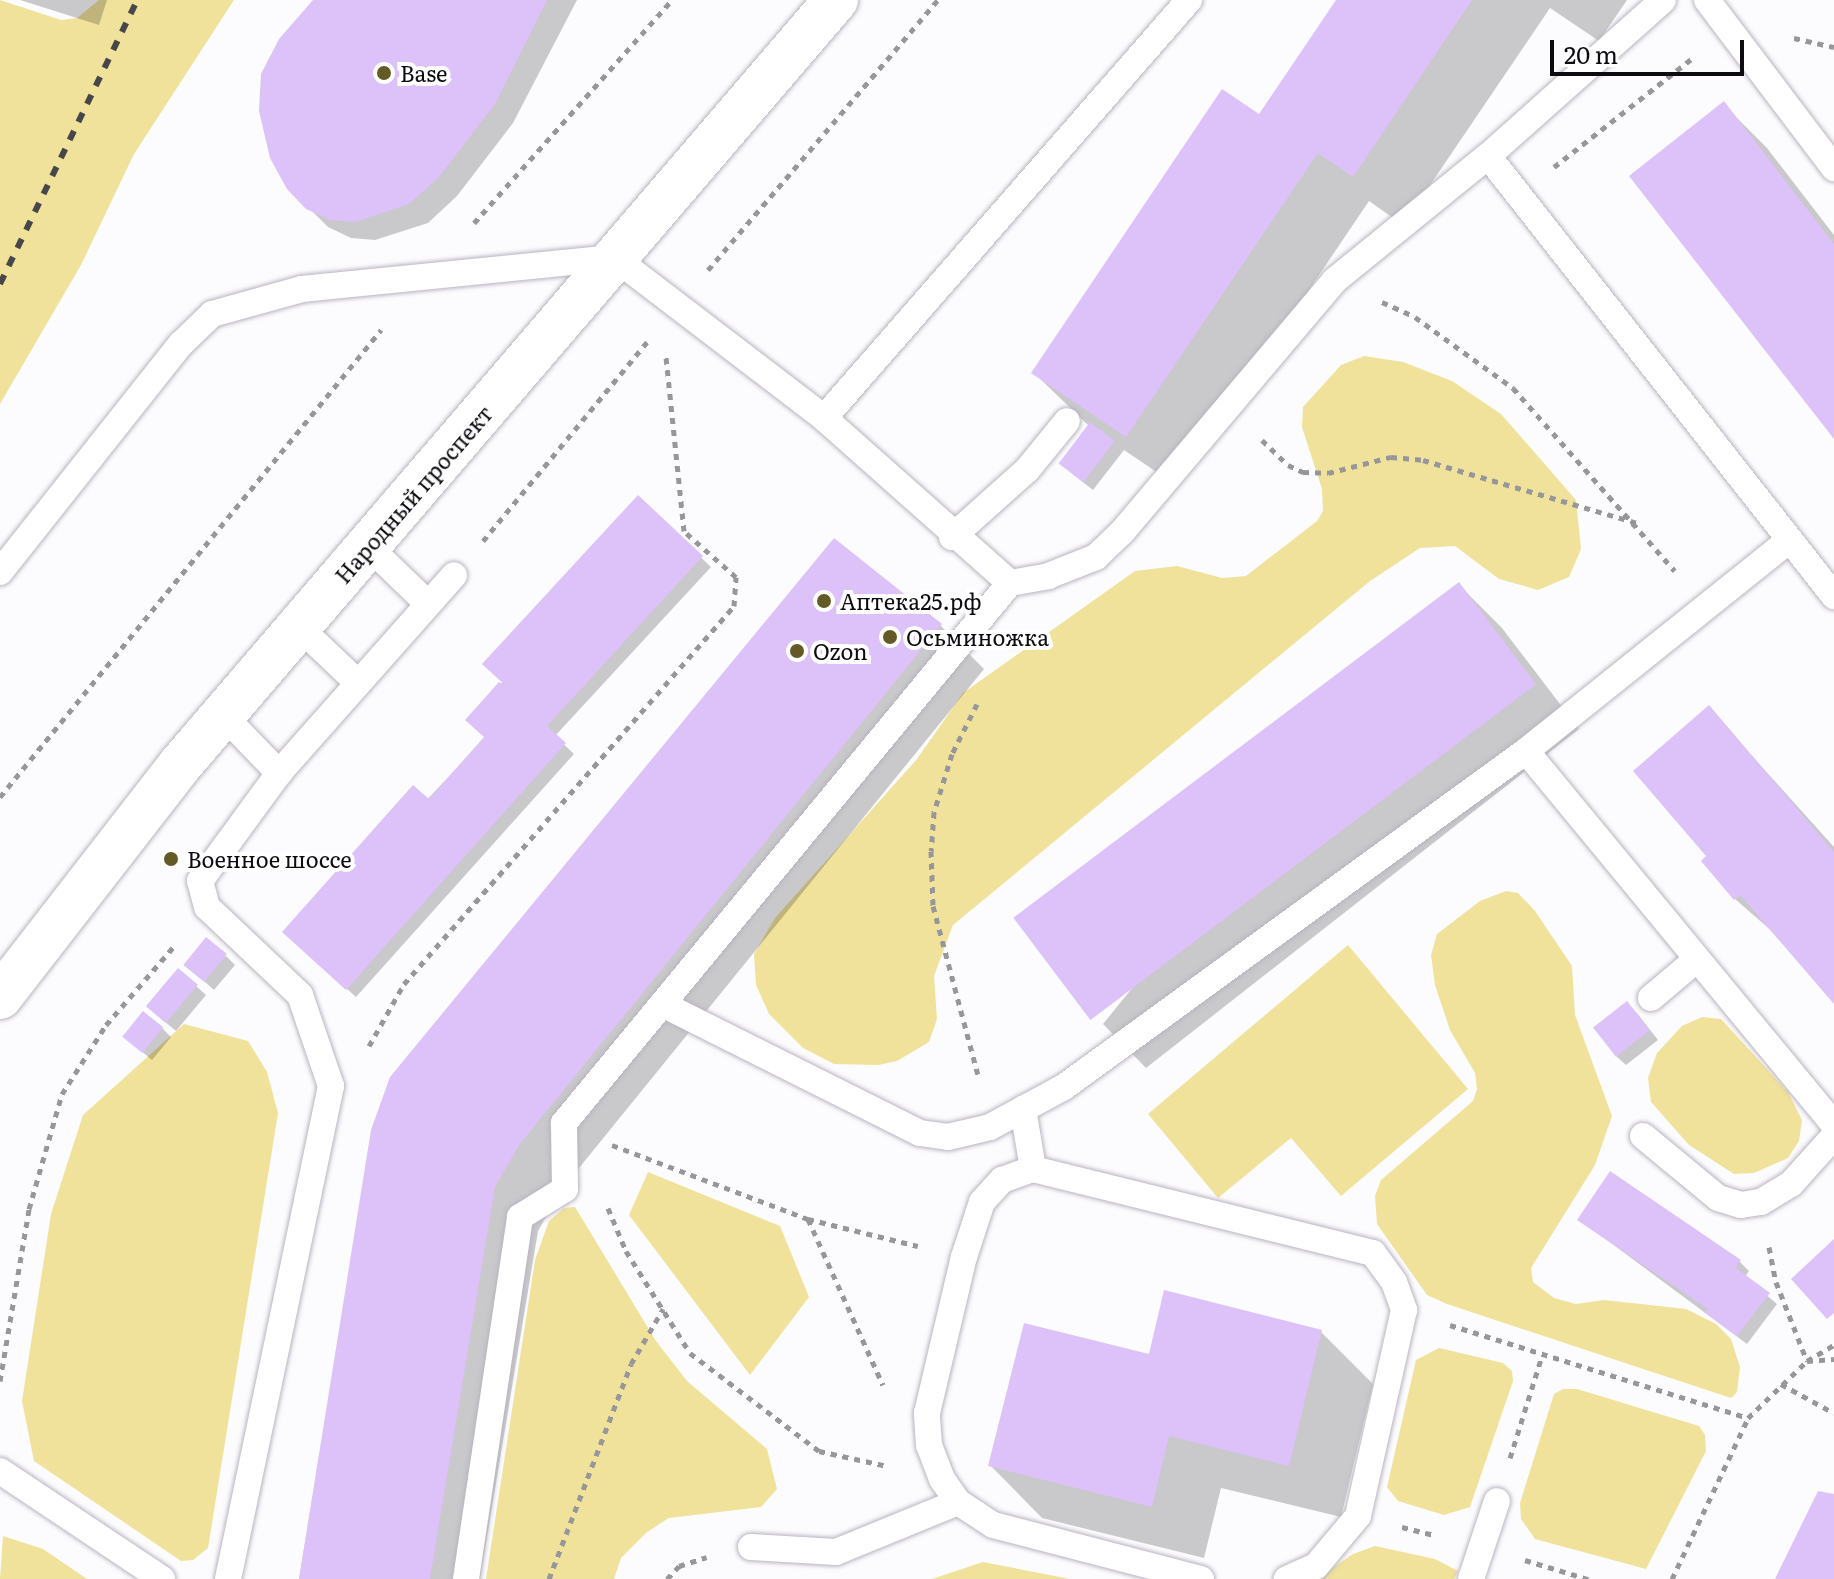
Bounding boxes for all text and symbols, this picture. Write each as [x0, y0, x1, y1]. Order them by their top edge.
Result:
scale bar [1554, 24, 1748, 74]
text: 20 m [1564, 36, 1618, 71]
place label: Base [400, 60, 448, 86]
marker: Base [375, 64, 393, 82]
street label: Народный проспект [329, 400, 497, 588]
place label: Аптека25.рф [840, 588, 981, 614]
marker: Аптека25.рф [815, 592, 833, 610]
place label: Осьминожка [906, 624, 1049, 650]
marker: Осьминожка [881, 628, 899, 646]
place label: Ozon [813, 638, 868, 664]
marker: Ozon [788, 642, 806, 660]
place label: Военное шоссе [187, 846, 352, 872]
marker: Военное шоссе [162, 850, 180, 868]

